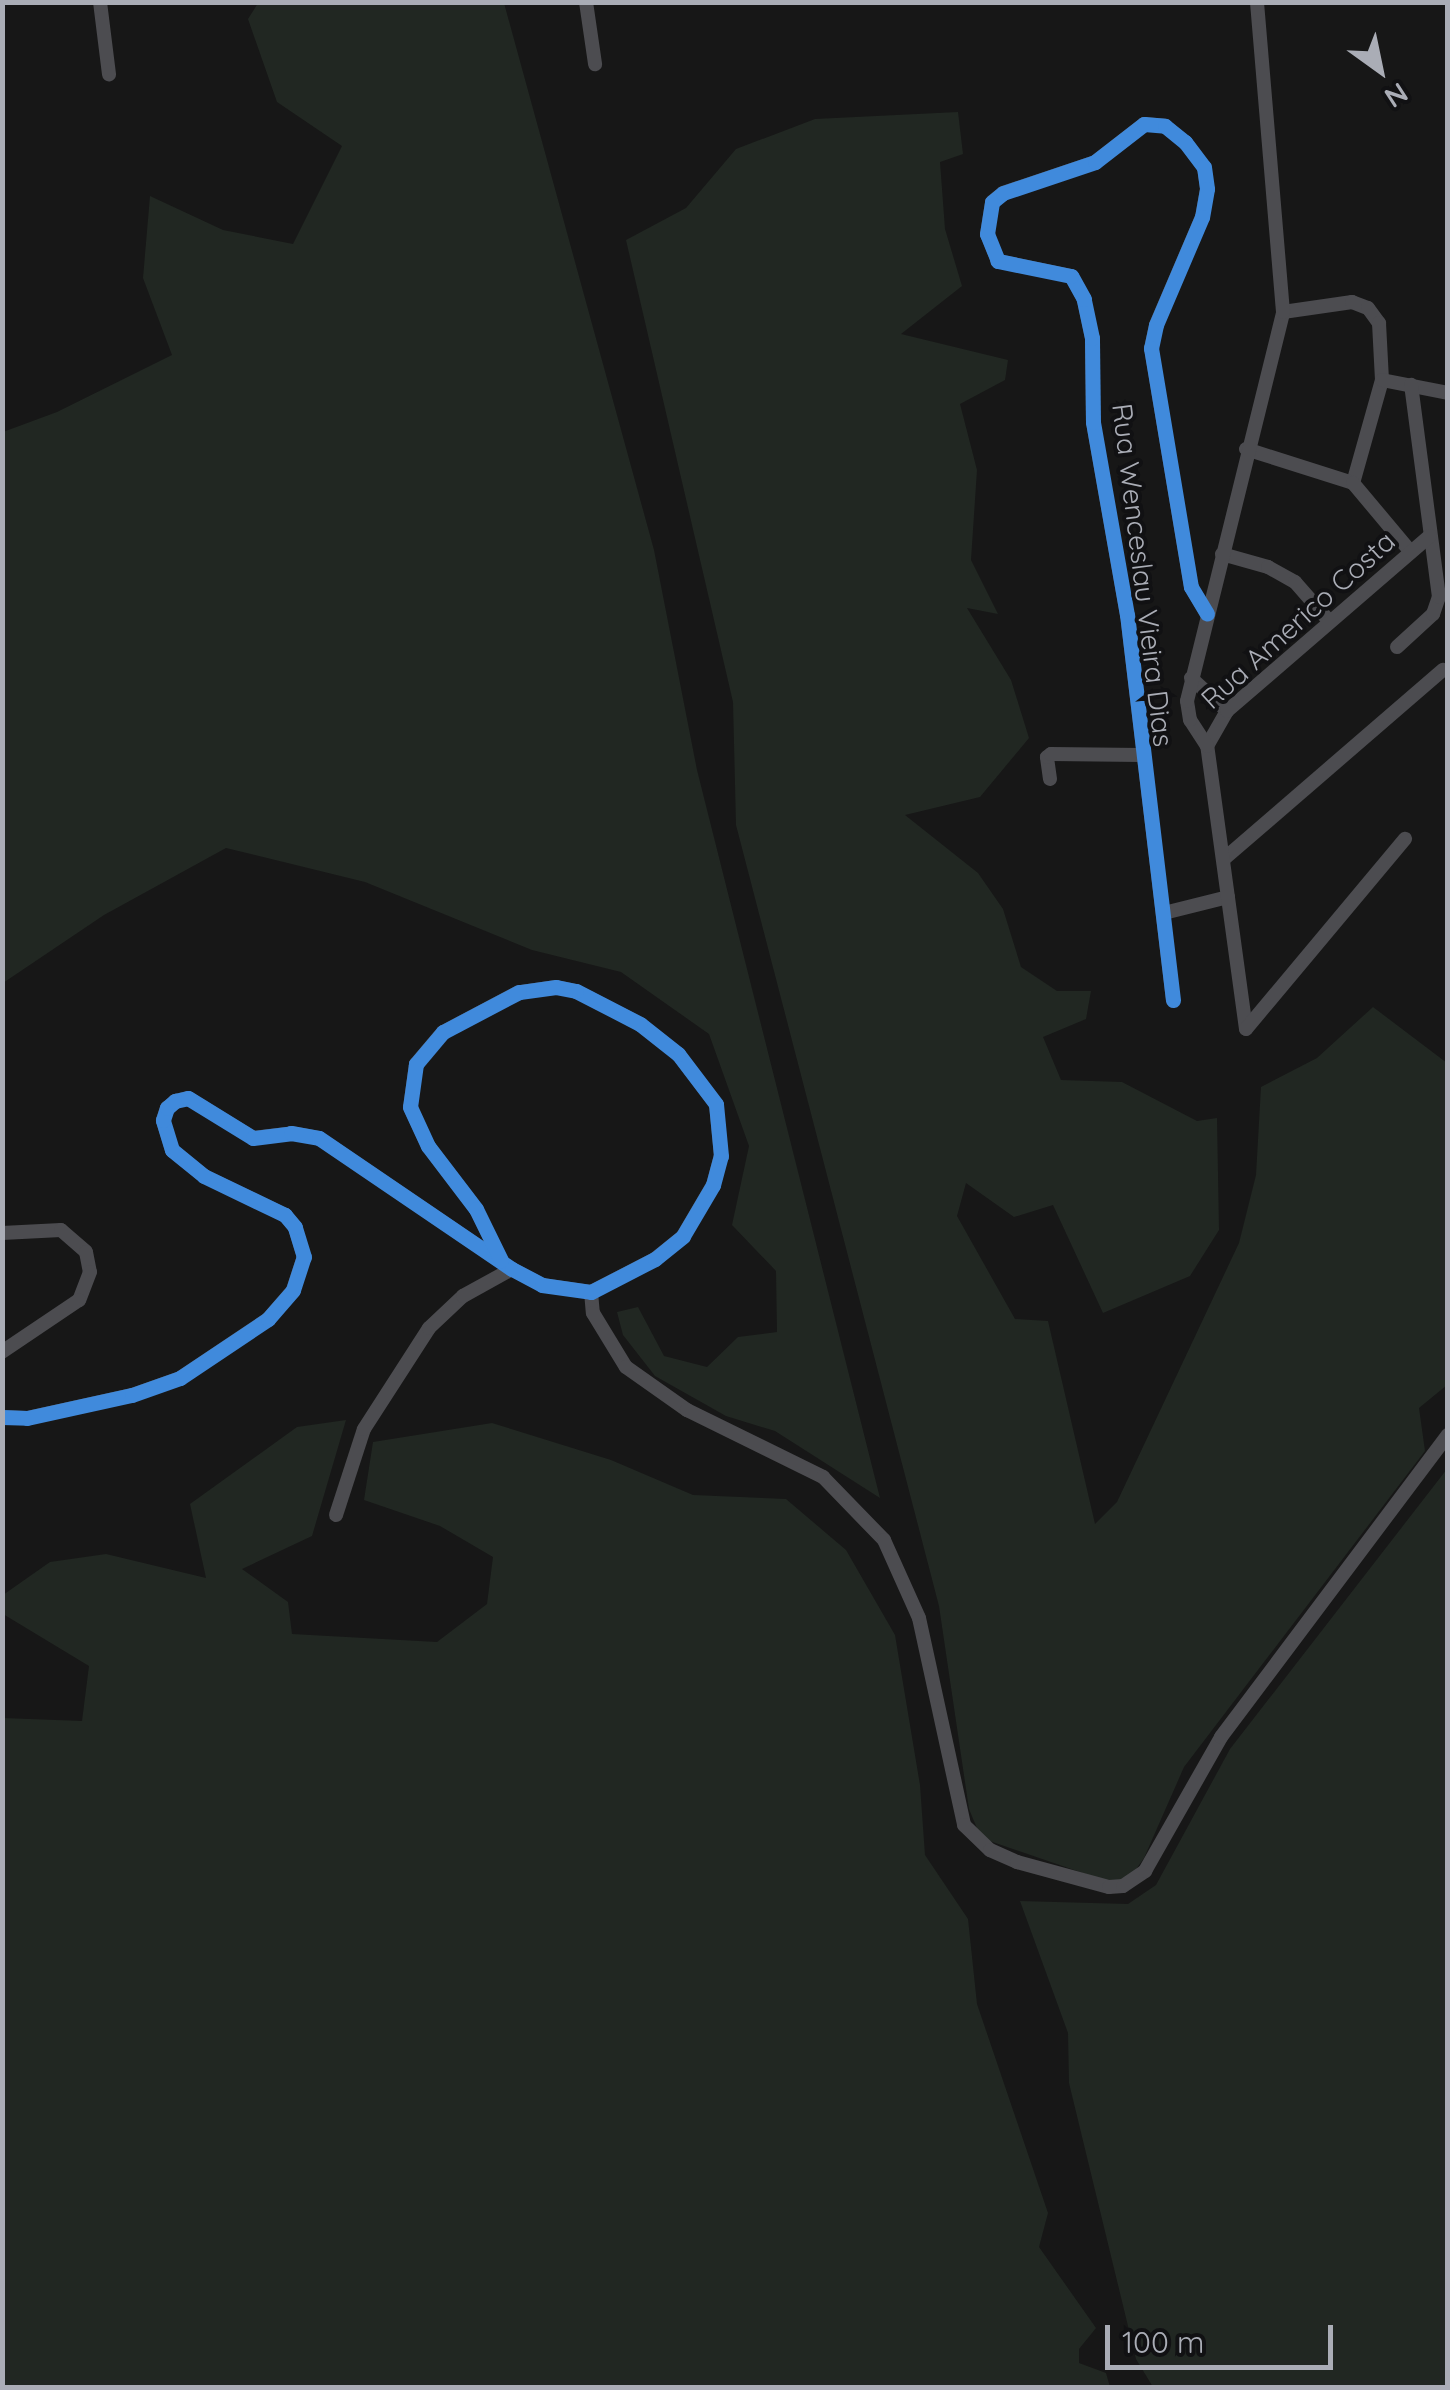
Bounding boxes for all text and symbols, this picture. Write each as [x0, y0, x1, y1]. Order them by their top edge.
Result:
north arrow [1330, 20, 1430, 120]
text: N [1378, 75, 1415, 116]
street label: Rua Wenceslau Vieira Dias [1105, 401, 1181, 749]
street label: Rua Americo Costa [1194, 524, 1402, 716]
scale bar [1110, 2305, 1338, 2367]
text: 100 m [1122, 2323, 1204, 2361]

